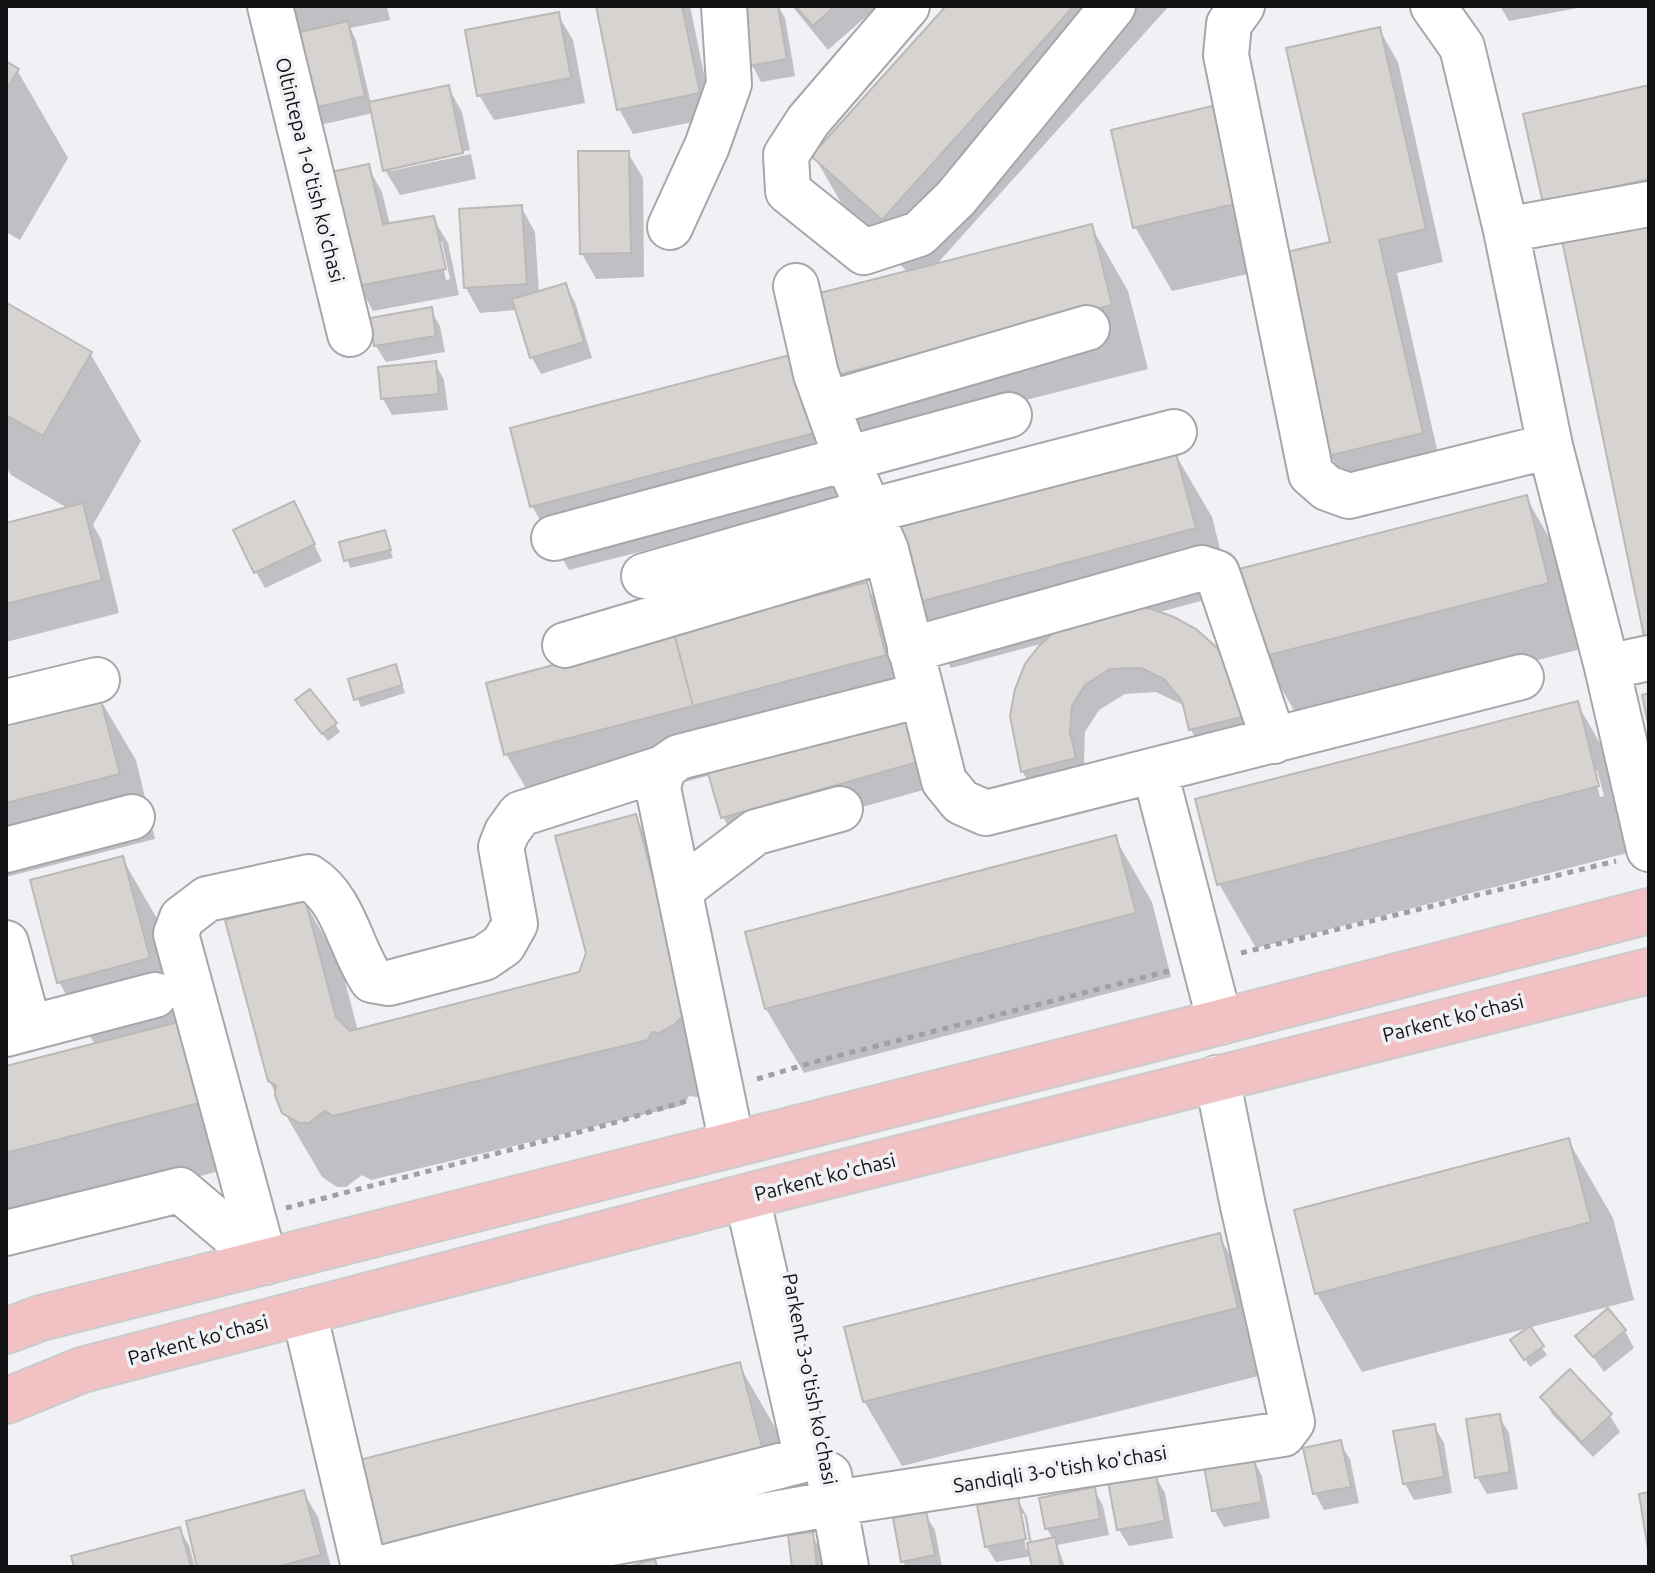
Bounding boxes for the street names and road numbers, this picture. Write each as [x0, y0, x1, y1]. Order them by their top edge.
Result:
street label: Oltintepa 1-o'tish ko'chasi [271, 55, 350, 285]
street label: Parkent ko'chasi [1380, 989, 1526, 1046]
street label: Parkent ko'chasi [752, 1148, 898, 1205]
street label: Parkent 3-o'tish ko'chasi [779, 1271, 842, 1487]
street label: Parkent ko'chasi [125, 1310, 271, 1369]
street label: Sandiqli 3-o'tish ko'chasi [951, 1440, 1168, 1497]

